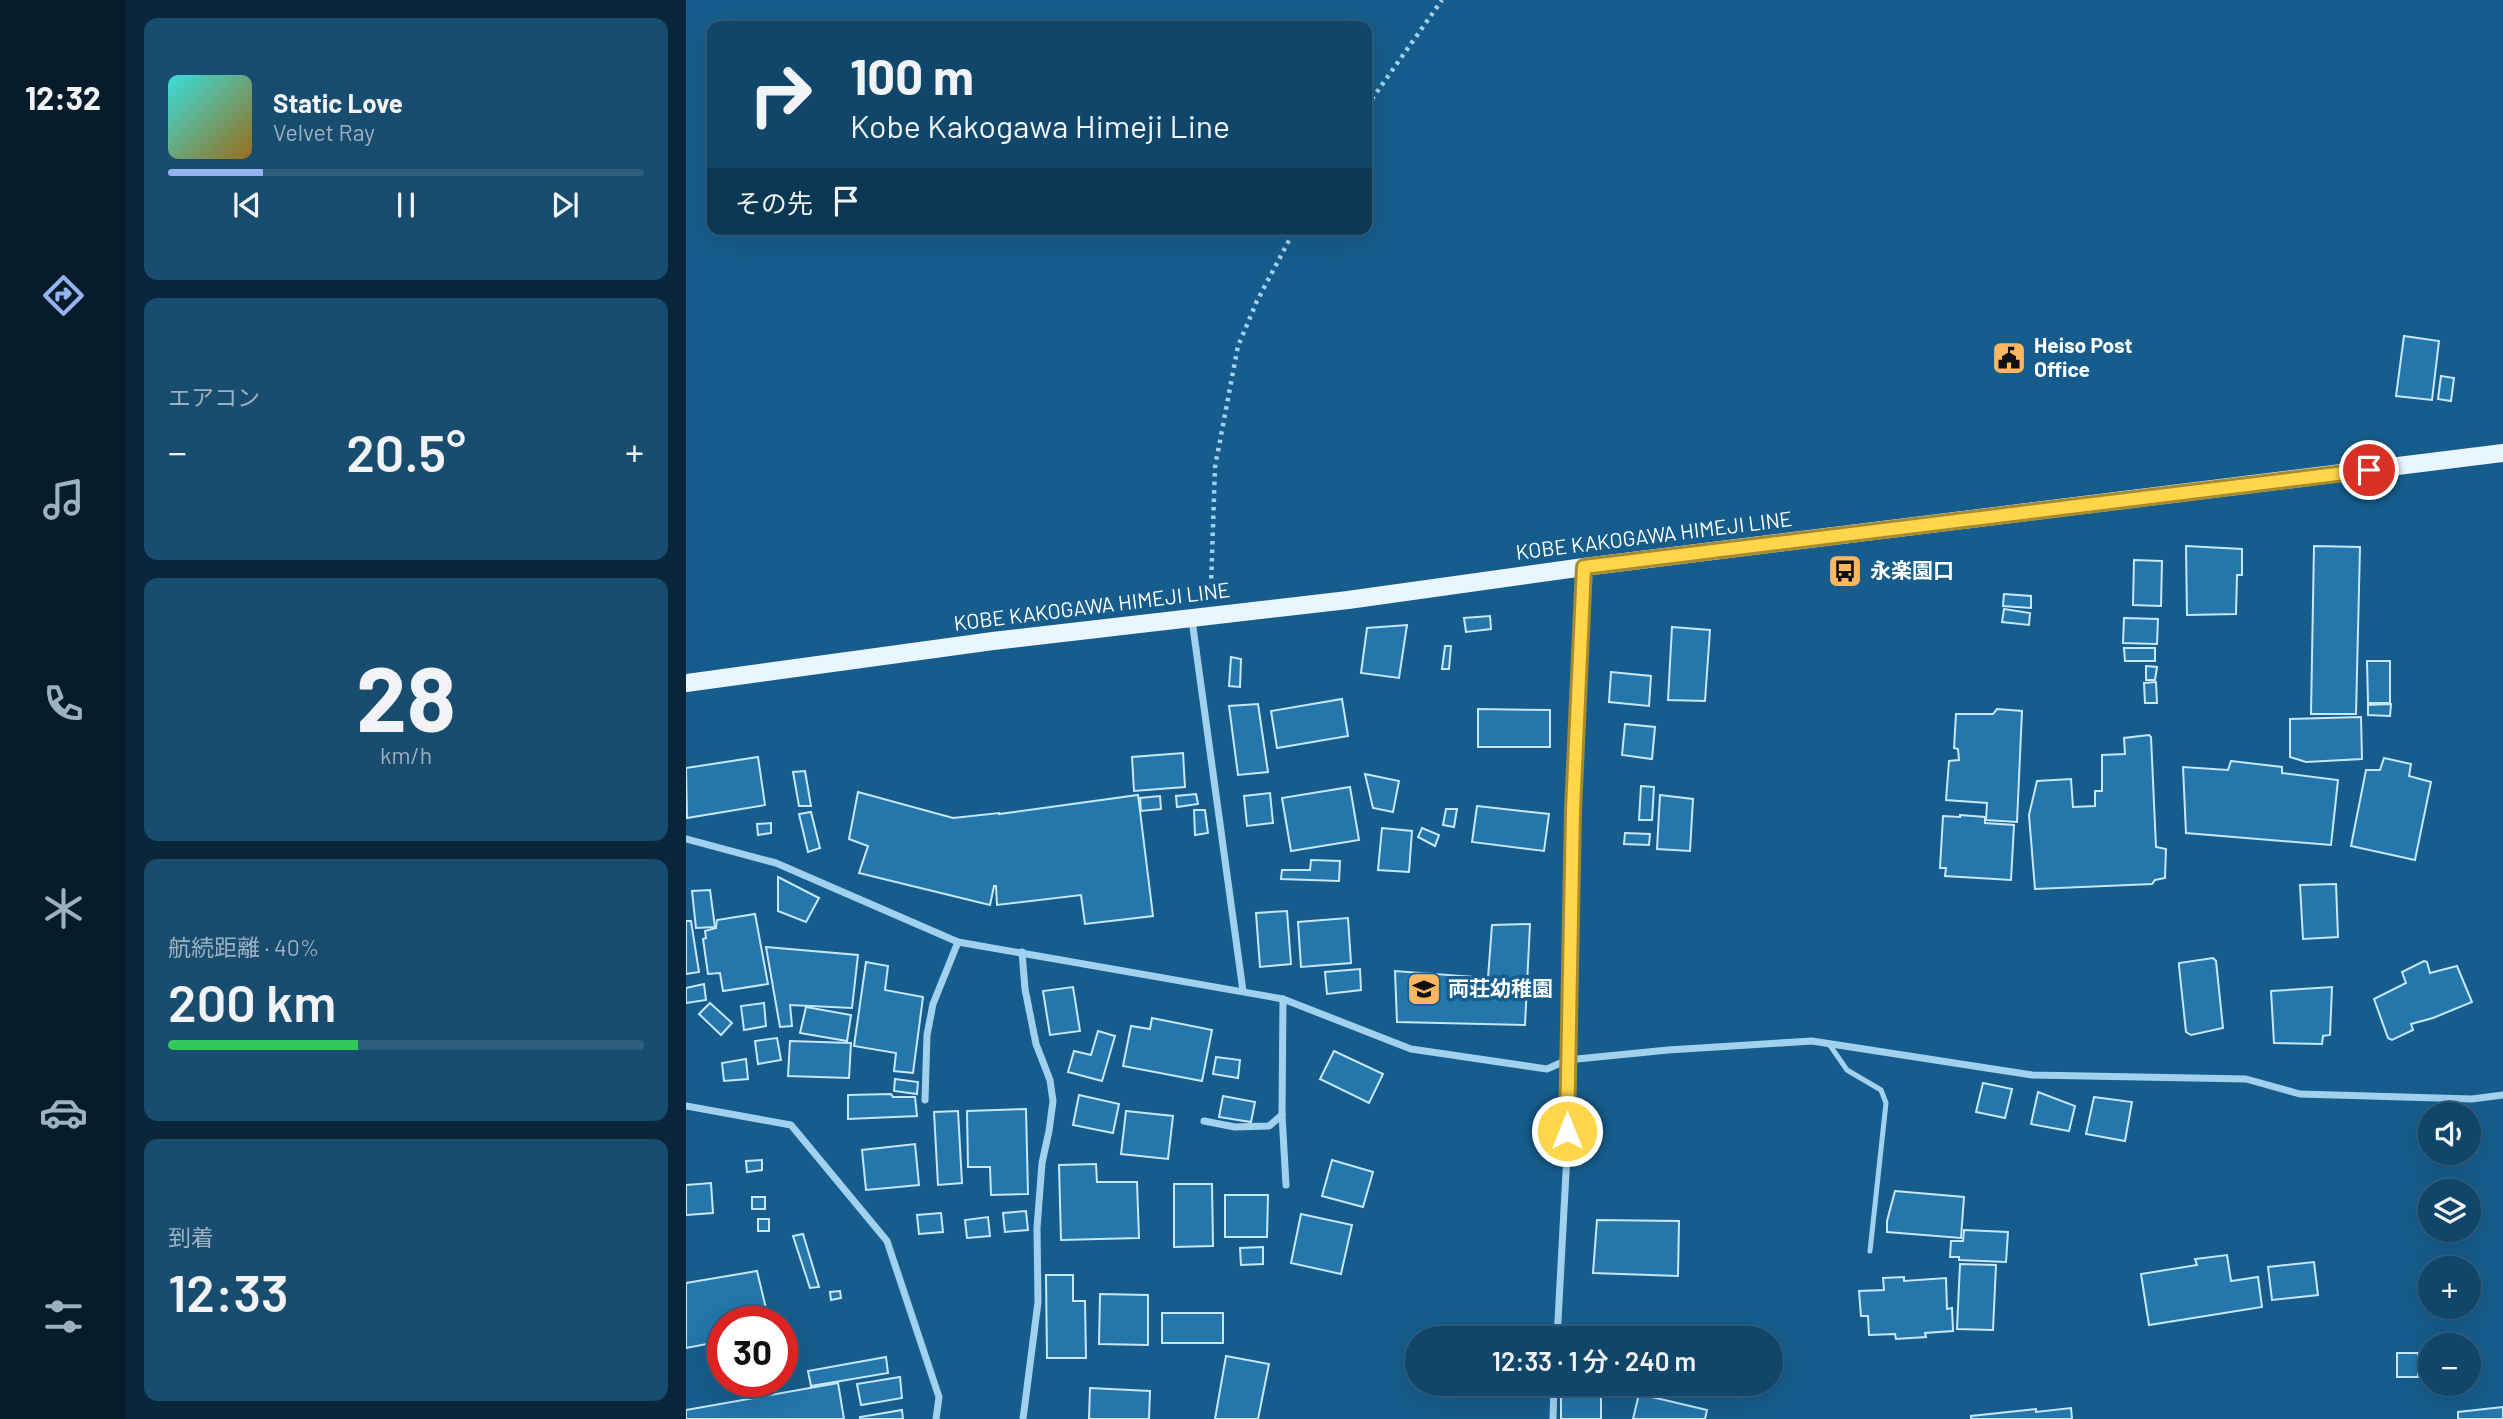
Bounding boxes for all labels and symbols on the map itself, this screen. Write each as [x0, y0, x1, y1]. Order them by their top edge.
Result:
place label: Heiso Post Office [2034, 332, 2133, 381]
public building icon: Heiso Post Office [1990, 339, 2028, 377]
pin [2339, 440, 2399, 500]
street label: KOBE KAKOGAWA HIMEJI LINE [1514, 505, 1793, 564]
bus stop icon: 永楽園口 [1826, 552, 1864, 590]
place label: 永楽園口 [1870, 557, 1954, 582]
street label: KOBE KAKOGAWA HIMEJI LINE [952, 576, 1231, 635]
school or university icon: 両荘幼稚園 [1405, 970, 1443, 1008]
place label: 両荘幼稚園 [1448, 975, 1553, 1000]
position arrow [1530, 1094, 1604, 1168]
speed limit sign: 30 [707, 1306, 798, 1397]

